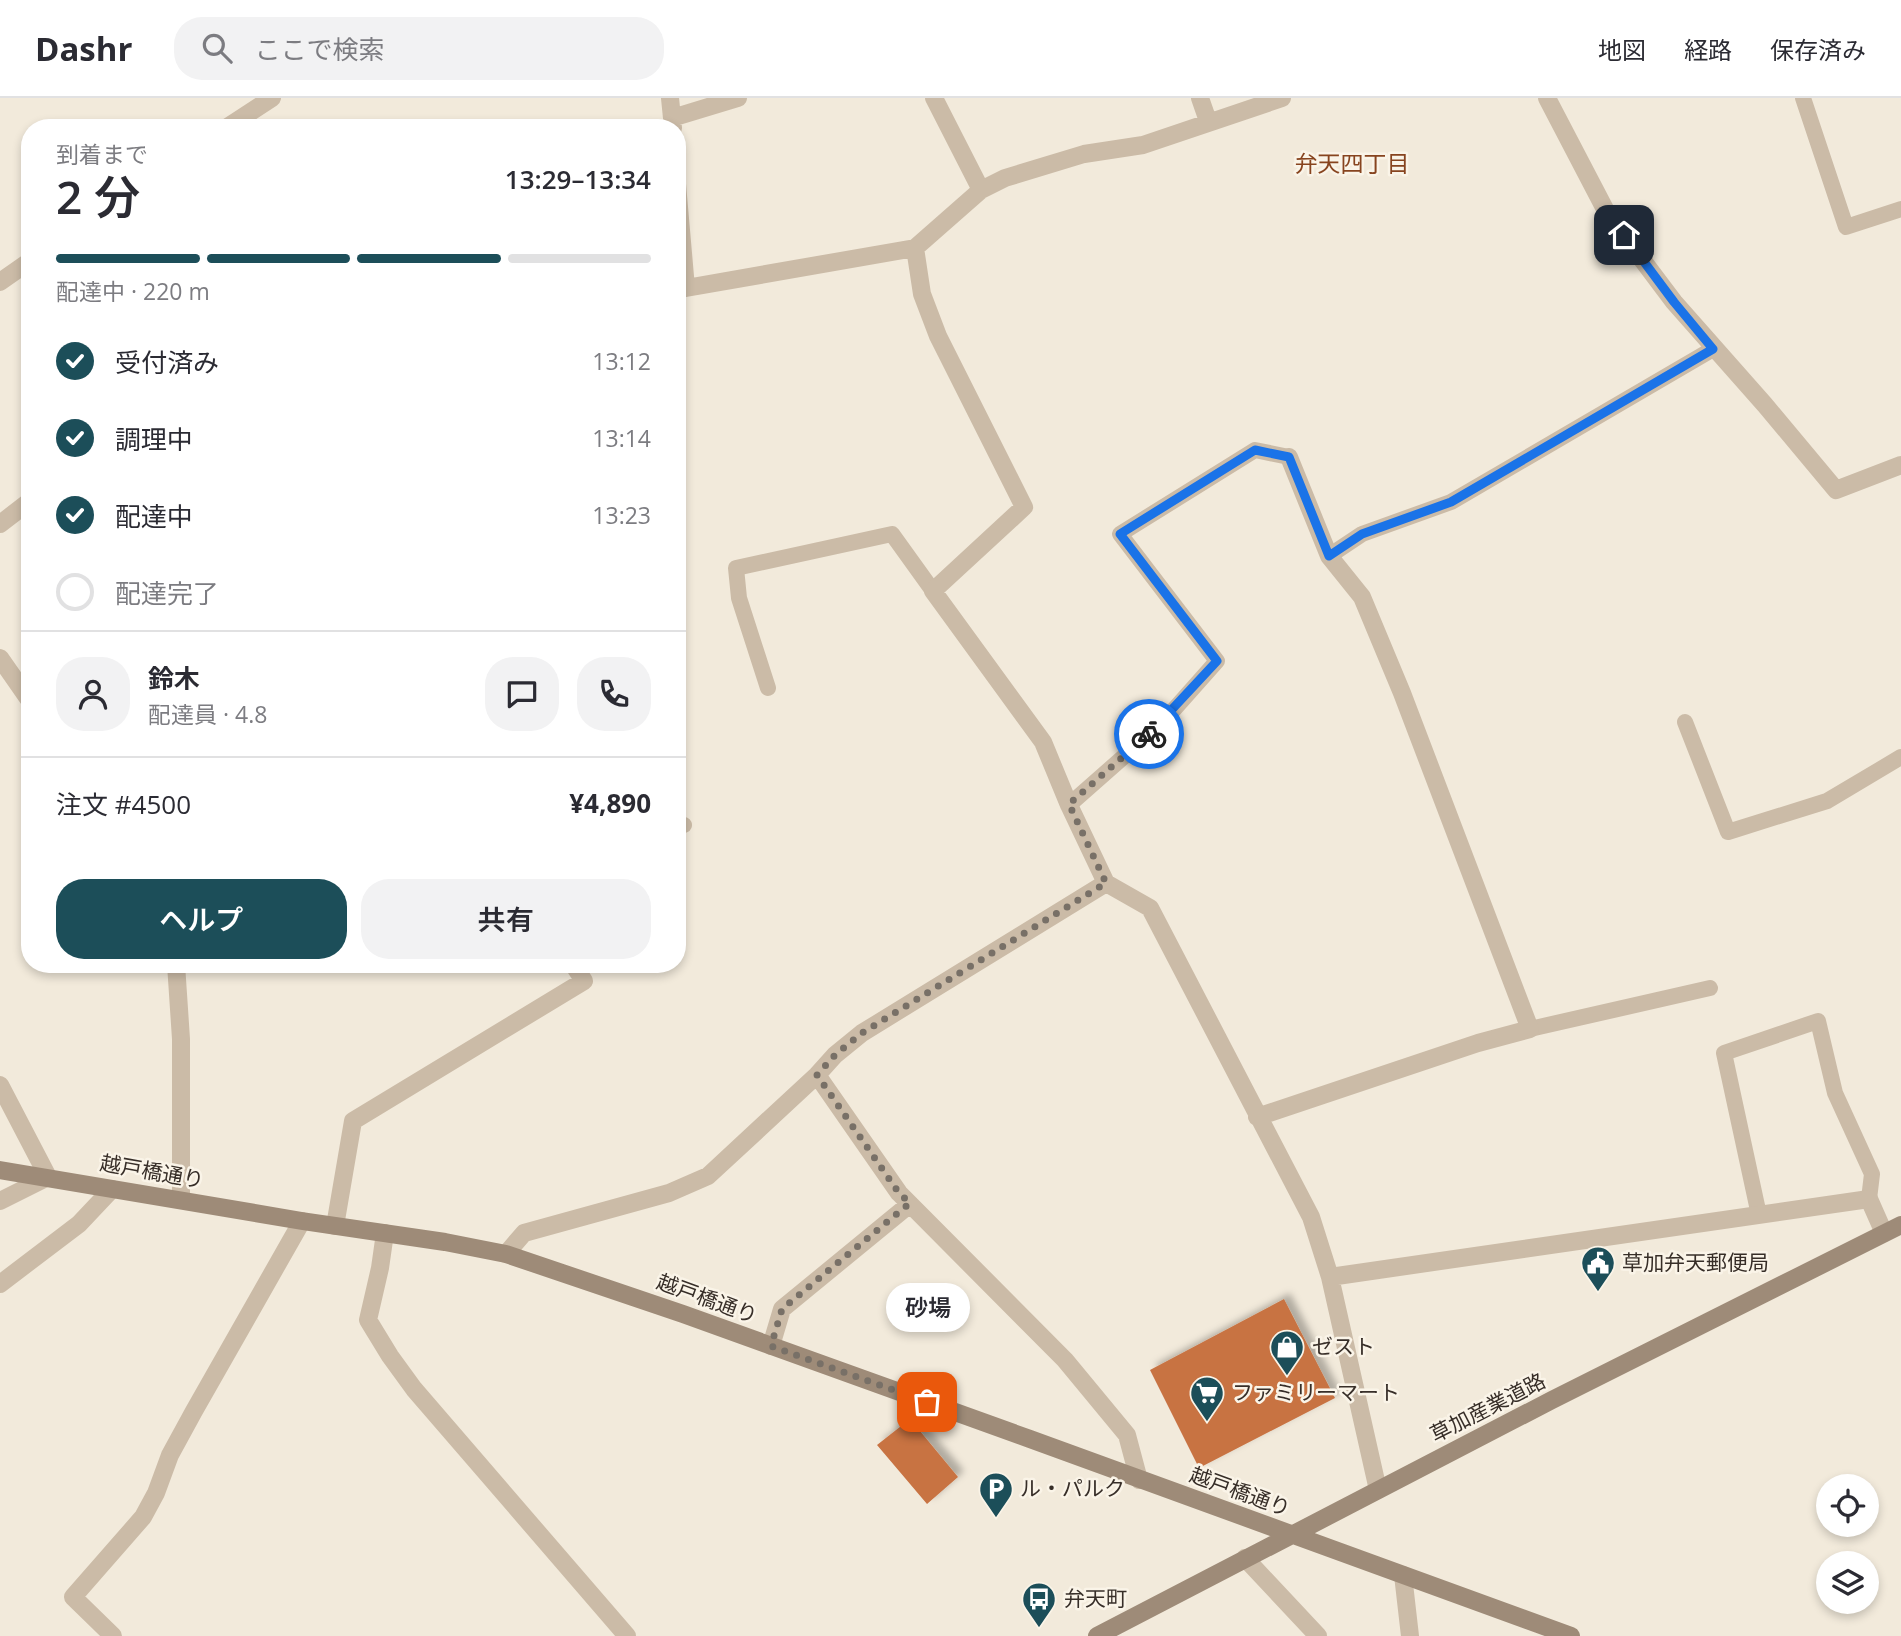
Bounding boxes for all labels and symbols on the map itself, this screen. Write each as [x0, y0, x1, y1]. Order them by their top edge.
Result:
district label: 弁天四丁目 [1295, 147, 1410, 179]
pin [1594, 205, 1654, 265]
courier [1114, 699, 1184, 769]
street label: 越戸橋通り [98, 1148, 206, 1194]
public building icon: 草加弁天郵便局 [1579, 1244, 1617, 1293]
place label: 草加弁天郵便局 [1622, 1248, 1769, 1276]
street label: 越戸橋通り [653, 1267, 761, 1329]
callout: 砂場 [885, 1283, 969, 1332]
shop icon: ゼスト [1268, 1328, 1306, 1377]
place label: ゼスト [1312, 1332, 1375, 1360]
street label: 草加産業道路 [1425, 1366, 1550, 1448]
pin [897, 1372, 957, 1432]
supermarket icon: ファミリーマート [1188, 1374, 1226, 1423]
place label: ファミリーマート [1232, 1378, 1400, 1406]
street label: 越戸橋通り [1186, 1460, 1294, 1522]
parking icon: ル・パルク [977, 1470, 1015, 1519]
place label: ル・パルク [1020, 1474, 1125, 1502]
bus stop icon: 弁天町 [1020, 1580, 1058, 1629]
place label: 弁天町 [1064, 1584, 1127, 1612]

